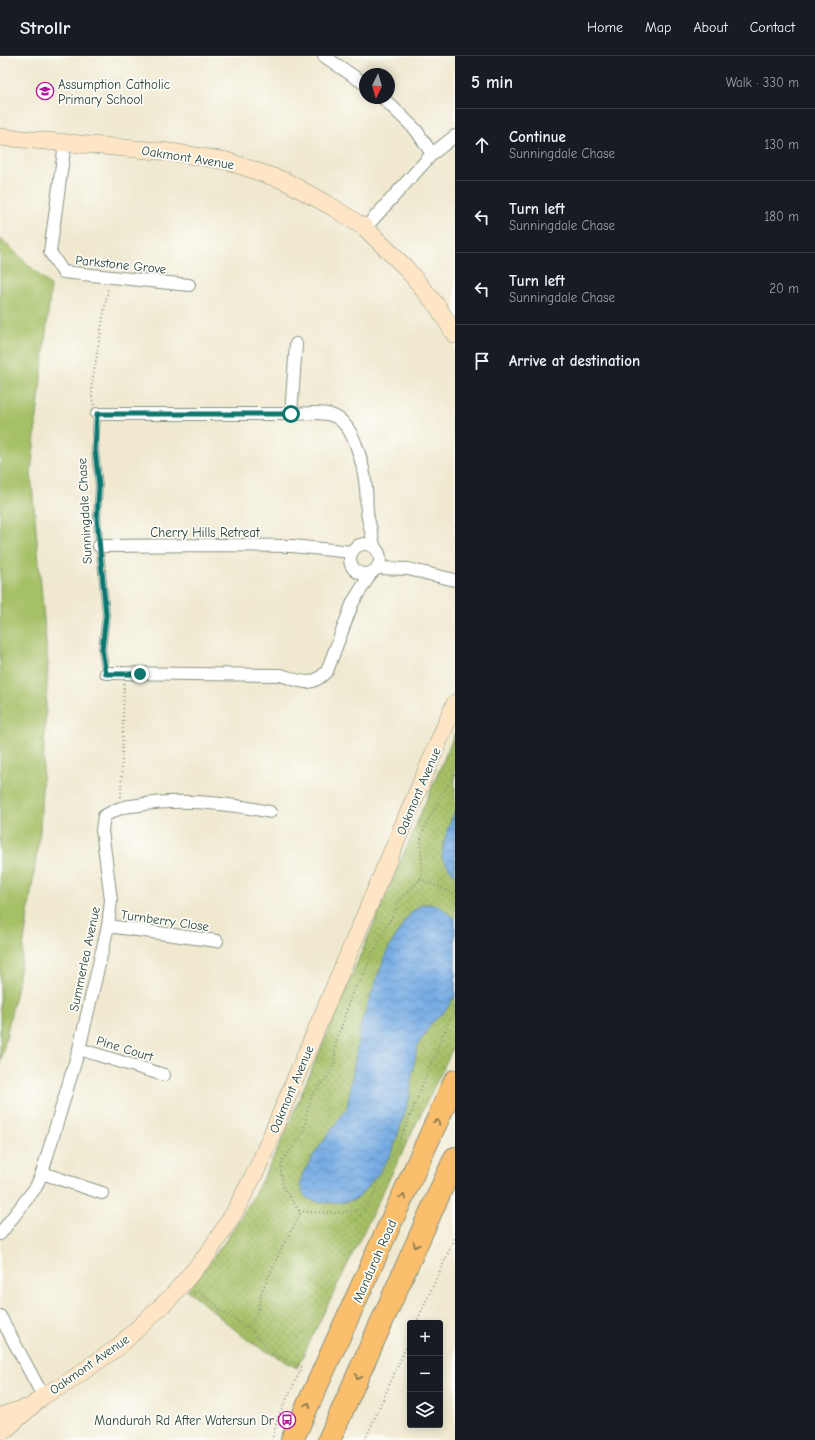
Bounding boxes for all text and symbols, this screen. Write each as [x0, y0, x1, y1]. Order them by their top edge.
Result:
text: Strollr [20, 17, 70, 39]
text: Home [587, 19, 623, 36]
text: Map [645, 19, 671, 36]
text: About [693, 19, 728, 36]
text: Contact [750, 19, 795, 36]
north arrow [359, 68, 395, 104]
text: 5 min [471, 73, 513, 92]
text: Walk · 330 m [726, 75, 799, 90]
place label: Assumption Catholic Primary School [58, 77, 170, 107]
school or university icon: Assumption Catholic Primary School [35, 81, 55, 101]
text: Continue [509, 128, 566, 146]
icon: ahead [471, 134, 493, 156]
text: 130 m [764, 137, 799, 152]
street label: Oakmont Avenue [140, 143, 236, 172]
text: Sunningdale Chase [509, 146, 615, 161]
text: Turn left [509, 200, 565, 218]
icon: left [471, 206, 493, 228]
text: 180 m [764, 209, 799, 224]
text: Sunningdale Chase [509, 218, 615, 233]
street label: Parkstone Grove [75, 252, 168, 277]
text: Turn left [509, 272, 565, 290]
icon: left [471, 278, 493, 300]
text: 20 m [769, 281, 799, 296]
text: Sunningdale Chase [509, 290, 615, 305]
icon: arrive [471, 350, 493, 372]
text: Arrive at destination [509, 352, 640, 370]
route start [282, 405, 300, 423]
street label: Sunningdale Chase [74, 457, 95, 564]
street label: Cherry Hills Retreat [150, 525, 261, 540]
route end [131, 665, 149, 683]
street label: Oakmont Avenue [393, 745, 444, 837]
street label: Summerlea Avenue [66, 905, 103, 1013]
street label: Turnberry Close [120, 907, 211, 934]
street label: Pine Court [95, 1033, 156, 1065]
street label: Oakmont Avenue [266, 1043, 317, 1135]
one-way arrow [432, 1119, 440, 1126]
one-way arrow [398, 1194, 406, 1201]
street label: Mandurah Road [349, 1217, 399, 1305]
one-way arrow [413, 1241, 421, 1248]
map controls [407, 1320, 443, 1428]
button: + [407, 1320, 443, 1356]
street label: Oakmont Avenue [47, 1331, 132, 1397]
button: − [407, 1356, 443, 1392]
one-way arrow [354, 1373, 362, 1380]
button: layers [407, 1392, 443, 1428]
one-way arrow [303, 1401, 311, 1409]
bus stop icon: Mandurah Rd After Watersun Dr [277, 1410, 297, 1430]
place label: Mandurah Rd After Watersun Dr [94, 1413, 275, 1428]

